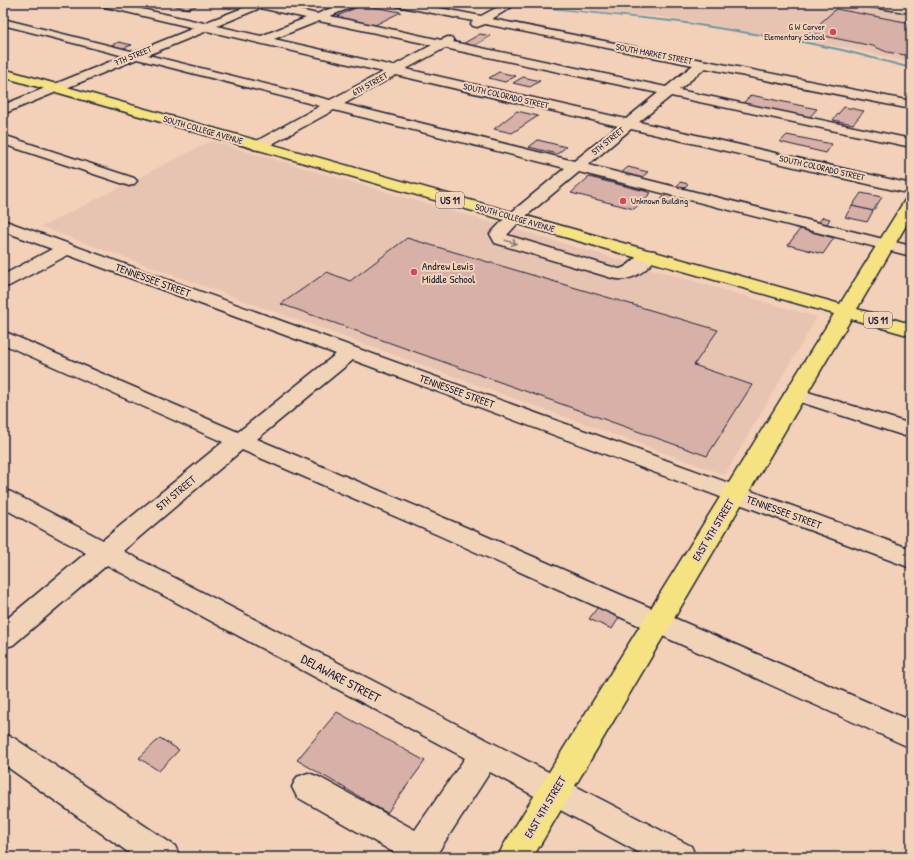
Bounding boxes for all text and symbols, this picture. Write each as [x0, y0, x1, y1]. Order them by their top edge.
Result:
place label: G W Carver Elementary School [764, 21, 826, 43]
marker: G W Carver Elementary School [828, 27, 838, 37]
street label: SOUTH MARKET STREET [615, 41, 694, 67]
street label: 7TH STREET [112, 43, 154, 69]
street label: 6TH STREET [350, 69, 391, 99]
street label: SOUTH COLORADO STREET [462, 80, 551, 112]
street label: SOUTH COLLEGE AVENUE [162, 113, 244, 147]
street label: 5TH STREET [589, 124, 628, 158]
street label: SOUTH COLORADO STREET [778, 152, 867, 184]
road number: US 11 [436, 192, 464, 208]
place label: Unknown Building [631, 195, 688, 207]
marker: Unknown Building [618, 196, 628, 206]
street label: SOUTH COLLEGE AVENUE [474, 201, 556, 235]
one-way arrow [504, 239, 517, 246]
place label: Andrew Lewis Middle School [422, 259, 475, 286]
street label: TENNESSEE STREET [113, 260, 193, 300]
marker: Andrew Lewis Middle School [409, 267, 419, 277]
road number: US 11 [864, 312, 892, 328]
street label: TENNESSEE STREET [417, 371, 497, 411]
street label: 5TH STREET [153, 472, 199, 514]
street label: TENNESSEE STREET [744, 492, 824, 532]
street label: EAST 4TH STREET [689, 496, 737, 564]
street label: DELAWARE STREET [298, 649, 385, 707]
street label: EAST 4TH STREET [521, 773, 569, 841]

